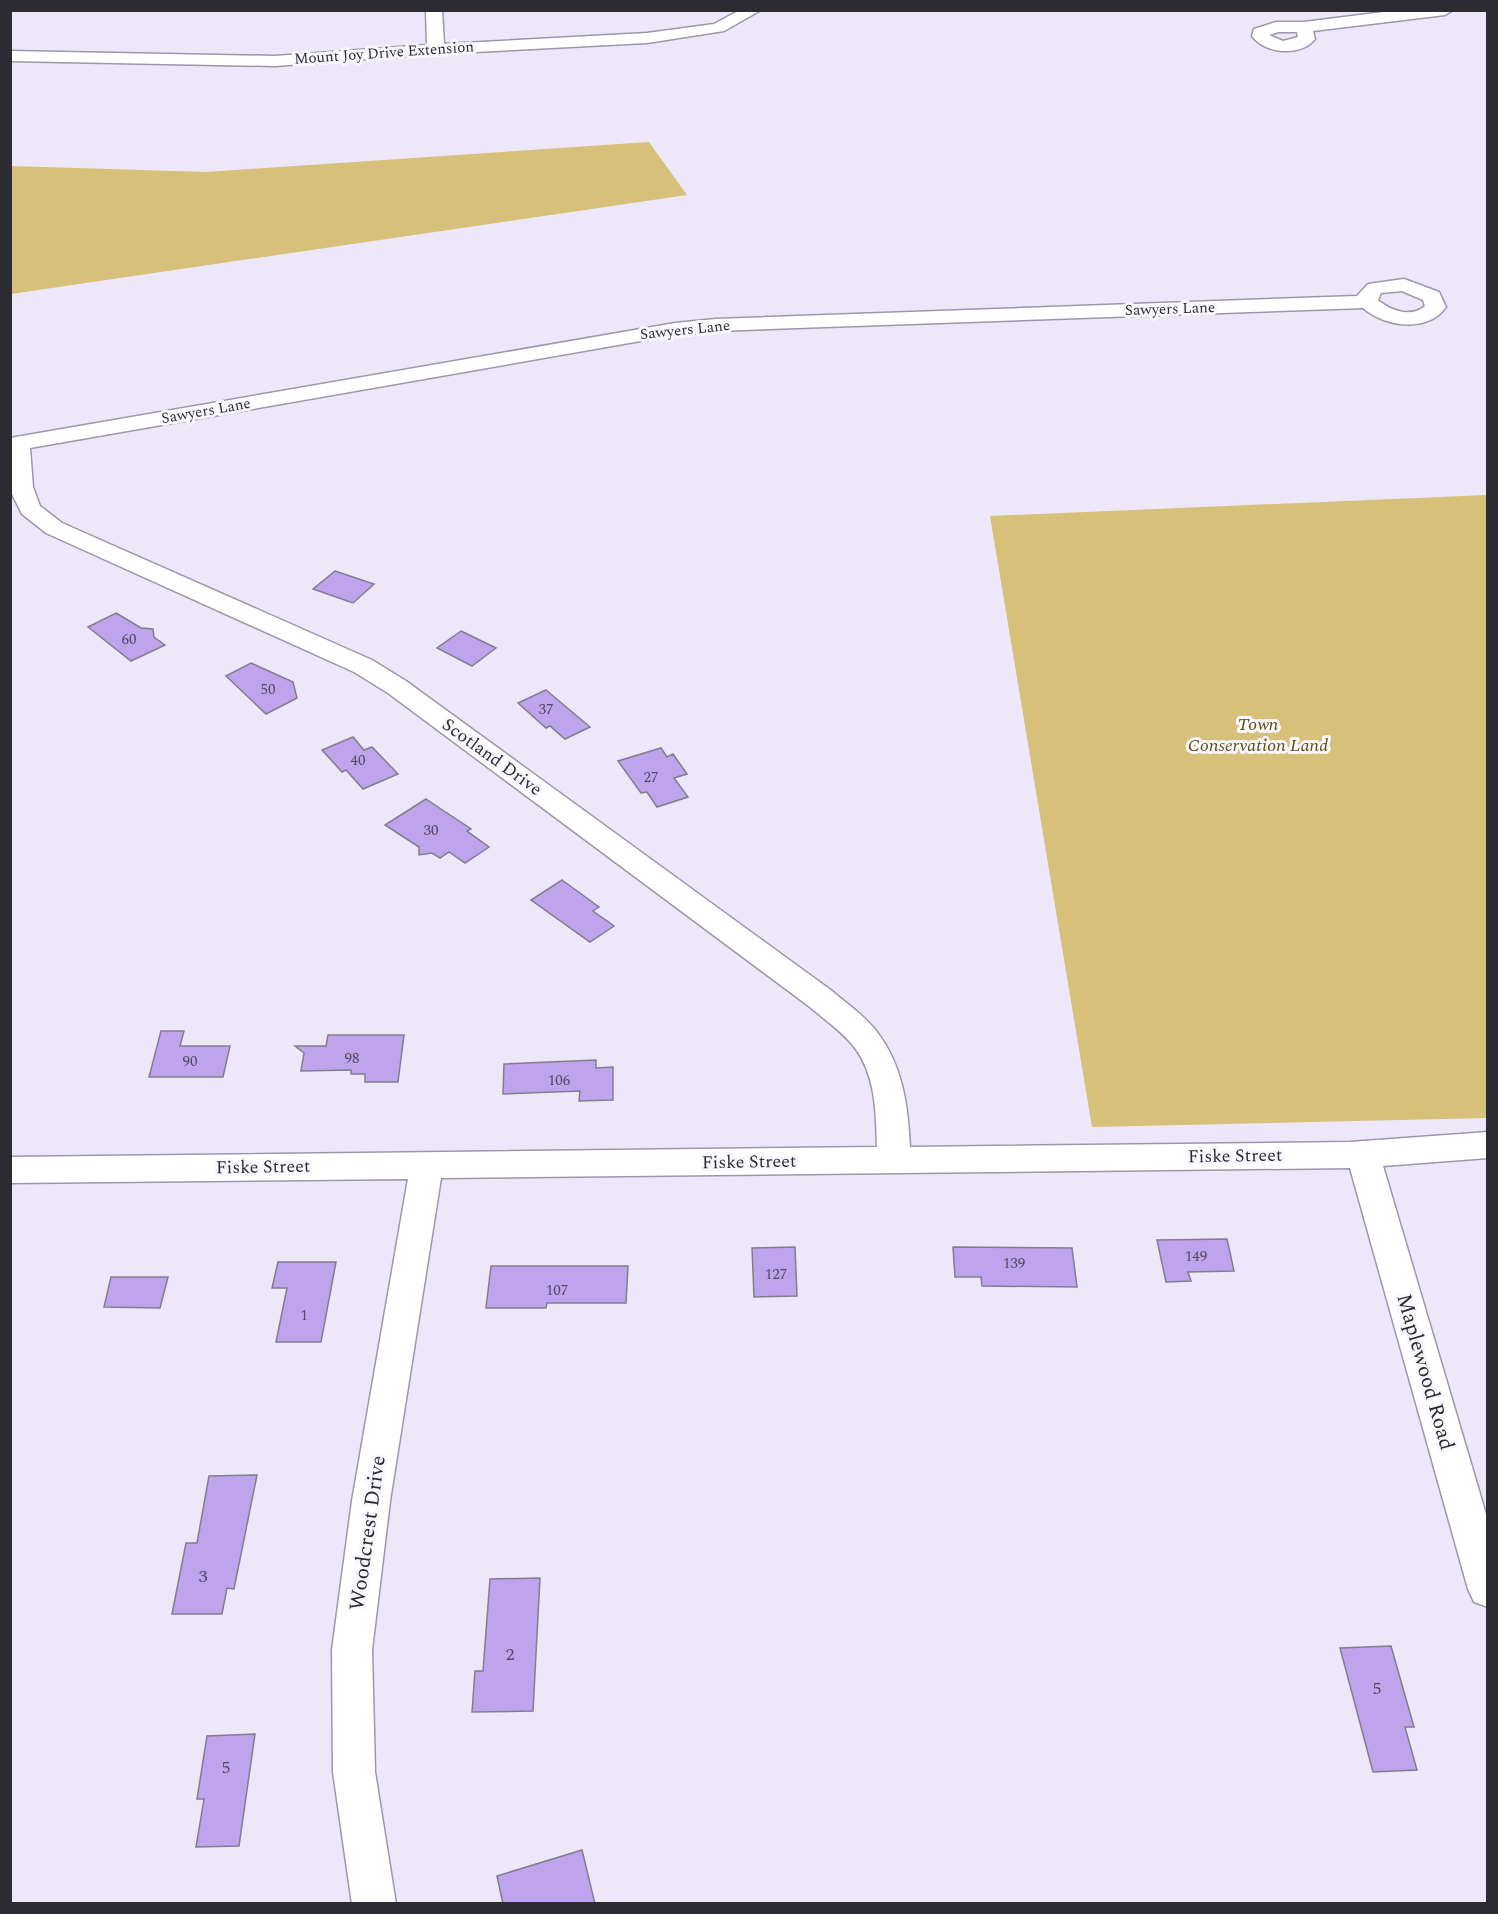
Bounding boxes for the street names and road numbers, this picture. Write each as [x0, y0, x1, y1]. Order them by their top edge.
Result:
street label: Mount Joy Drive Extension [293, 35, 475, 71]
street label: Sawyers Lane [1124, 296, 1216, 322]
street label: Sawyers Lane [639, 314, 731, 346]
street label: Sawyers Lane [160, 392, 252, 430]
street label: Scotland Drive [436, 711, 548, 803]
street label: Fiske Street [1188, 1142, 1282, 1170]
street label: Fiske Street [702, 1148, 796, 1176]
street label: Fiske Street [216, 1153, 310, 1181]
street label: Maplewood Road [1387, 1290, 1463, 1454]
street label: Woodcrest Drive [341, 1453, 395, 1613]

